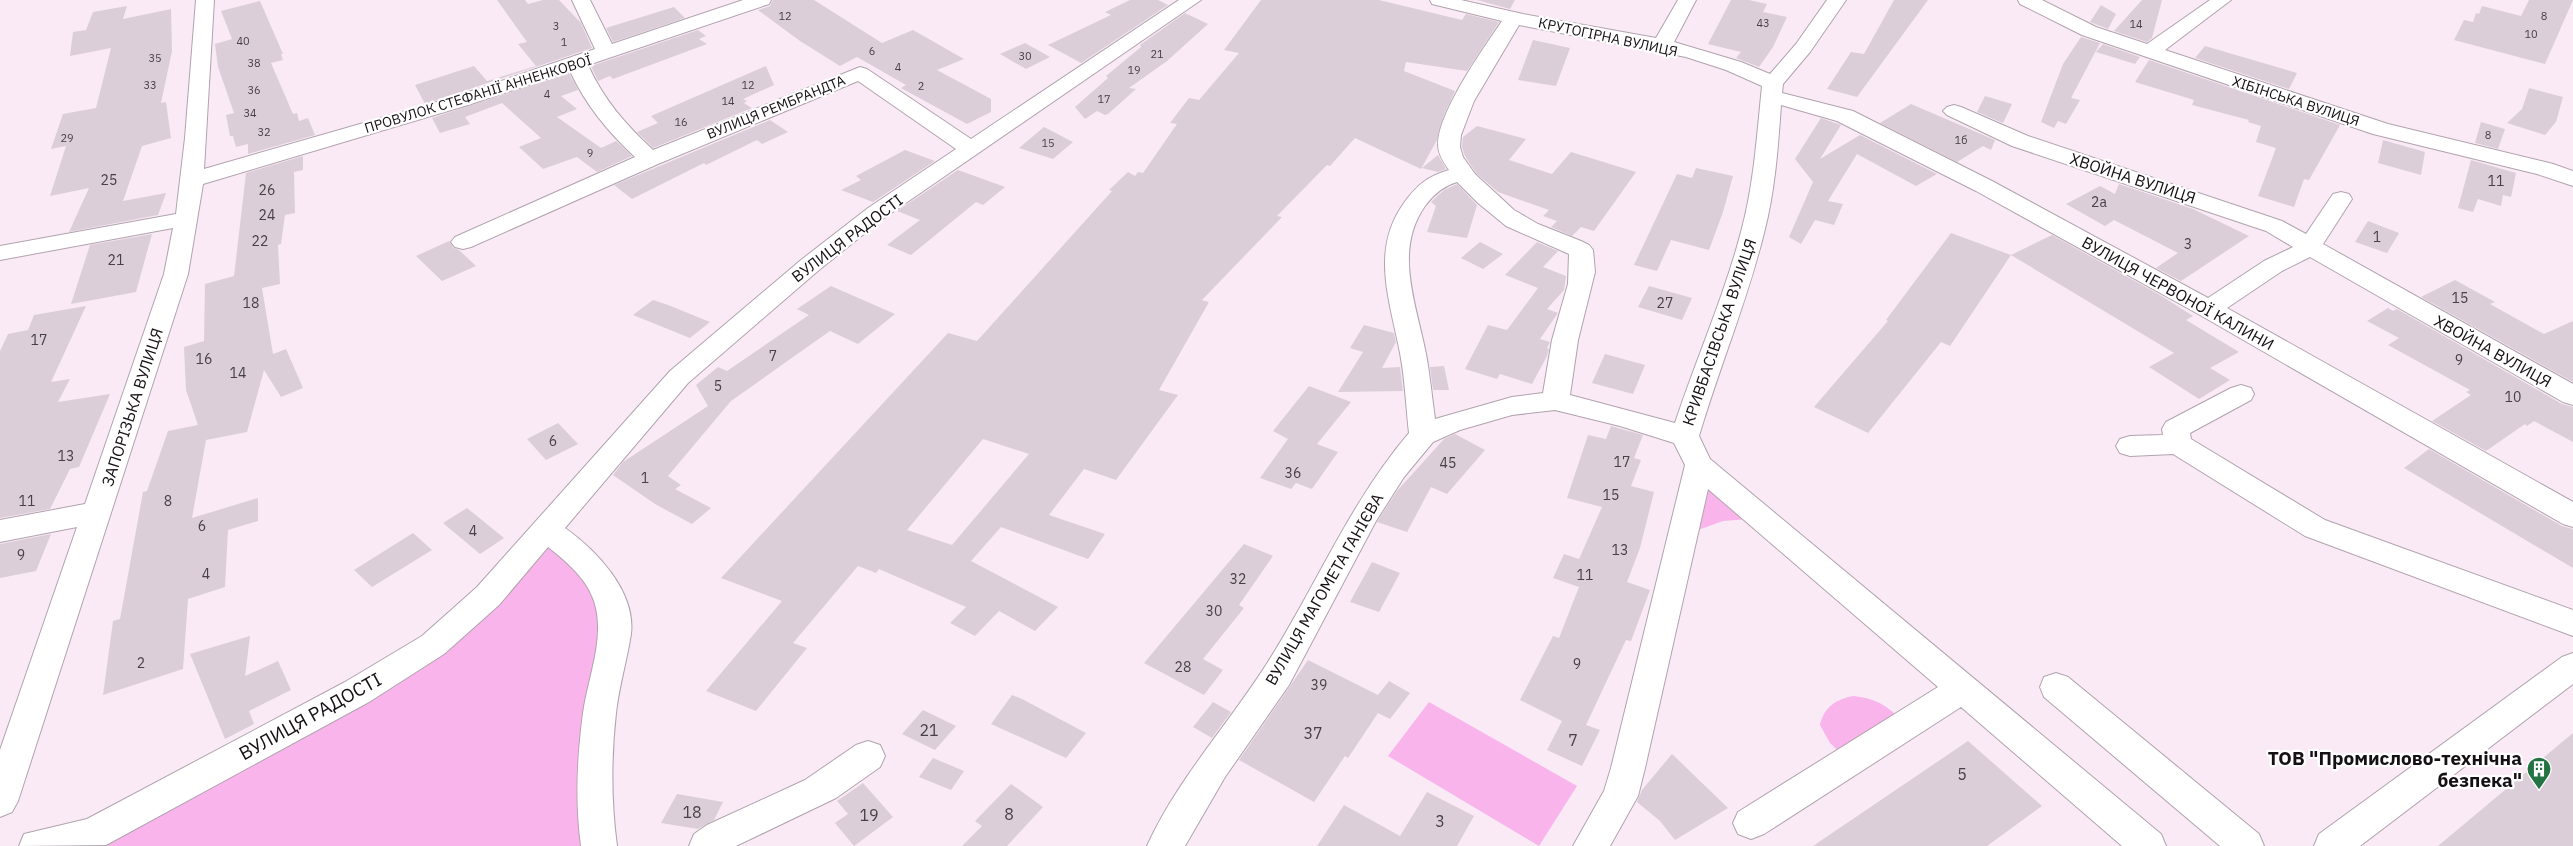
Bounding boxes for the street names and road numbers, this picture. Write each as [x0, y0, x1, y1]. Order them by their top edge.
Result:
street label: КРУТОГІРНА ВУЛИЦЯ [1537, 13, 1679, 61]
street label: ПРОВУЛОК СТЕФАНІЇ АННЕНКОВОЇ [362, 51, 594, 137]
street label: ВУЛИЦЯ РЕМБРАНДТА [704, 71, 848, 143]
street label: ХІБІНСЬКА ВУЛИЦЯ [2230, 72, 2362, 130]
street label: ХВОЙНА ВУЛИЦЯ [2067, 148, 2199, 208]
street label: ВУЛИЦЯ РАДОСТІ [787, 190, 907, 286]
street label: ВУЛИЦЯ ЧЕРВОНОЇ КАЛИНИ [2078, 232, 2278, 354]
street label: КРИВБАСІВСЬКА ВУЛИЦЯ [1678, 236, 1760, 428]
street label: ХВОЙНА ВУЛИЦЯ [2431, 310, 2555, 392]
street label: ЗАПОРІЗЬКА ВУЛИЦЯ [97, 325, 167, 489]
street label: ВУЛИЦЯ МАГОМЕТА ГАНІЄВА [1261, 489, 1387, 689]
street label: ВУЛИЦЯ РАДОСТІ [234, 667, 386, 765]

